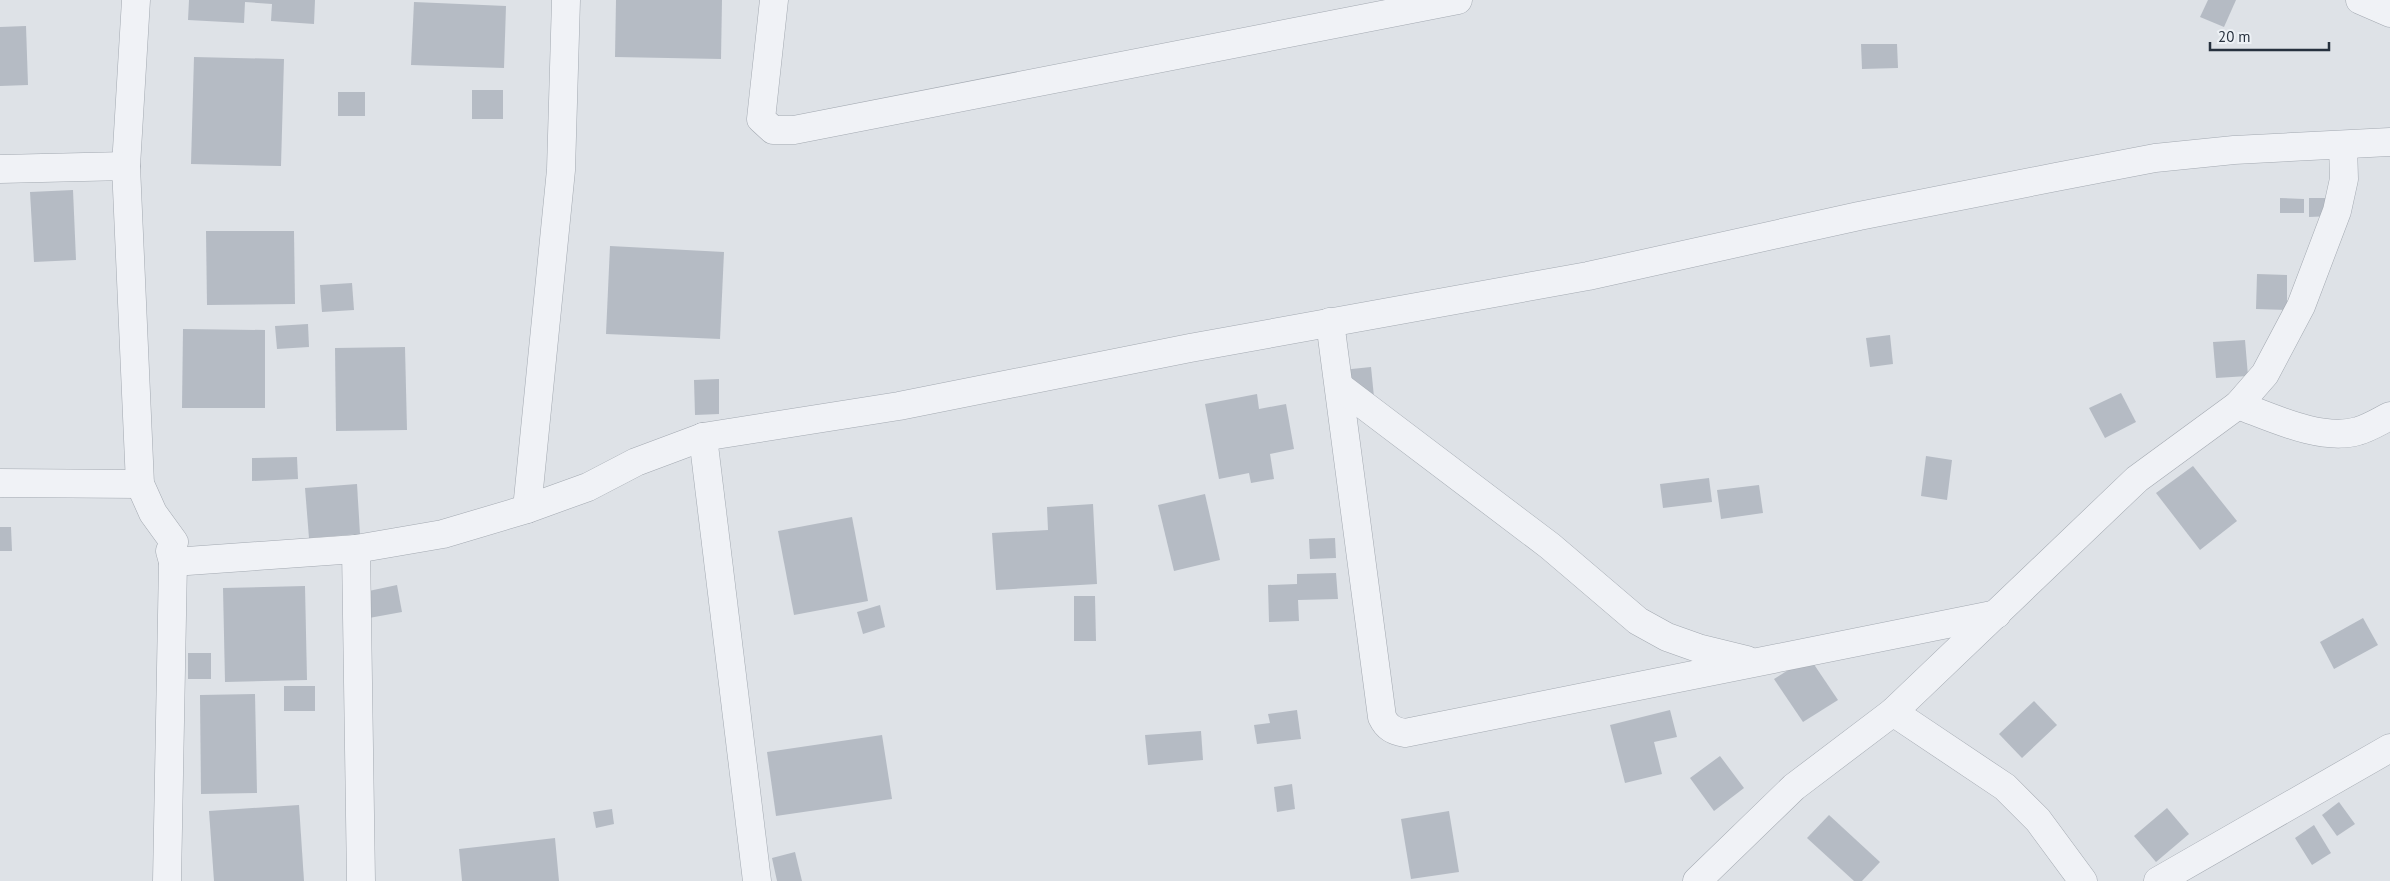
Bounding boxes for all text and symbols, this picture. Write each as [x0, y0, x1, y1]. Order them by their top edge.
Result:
scale bar [2210, 20, 2329, 52]
text: 20 m [2218, 27, 2251, 46]

